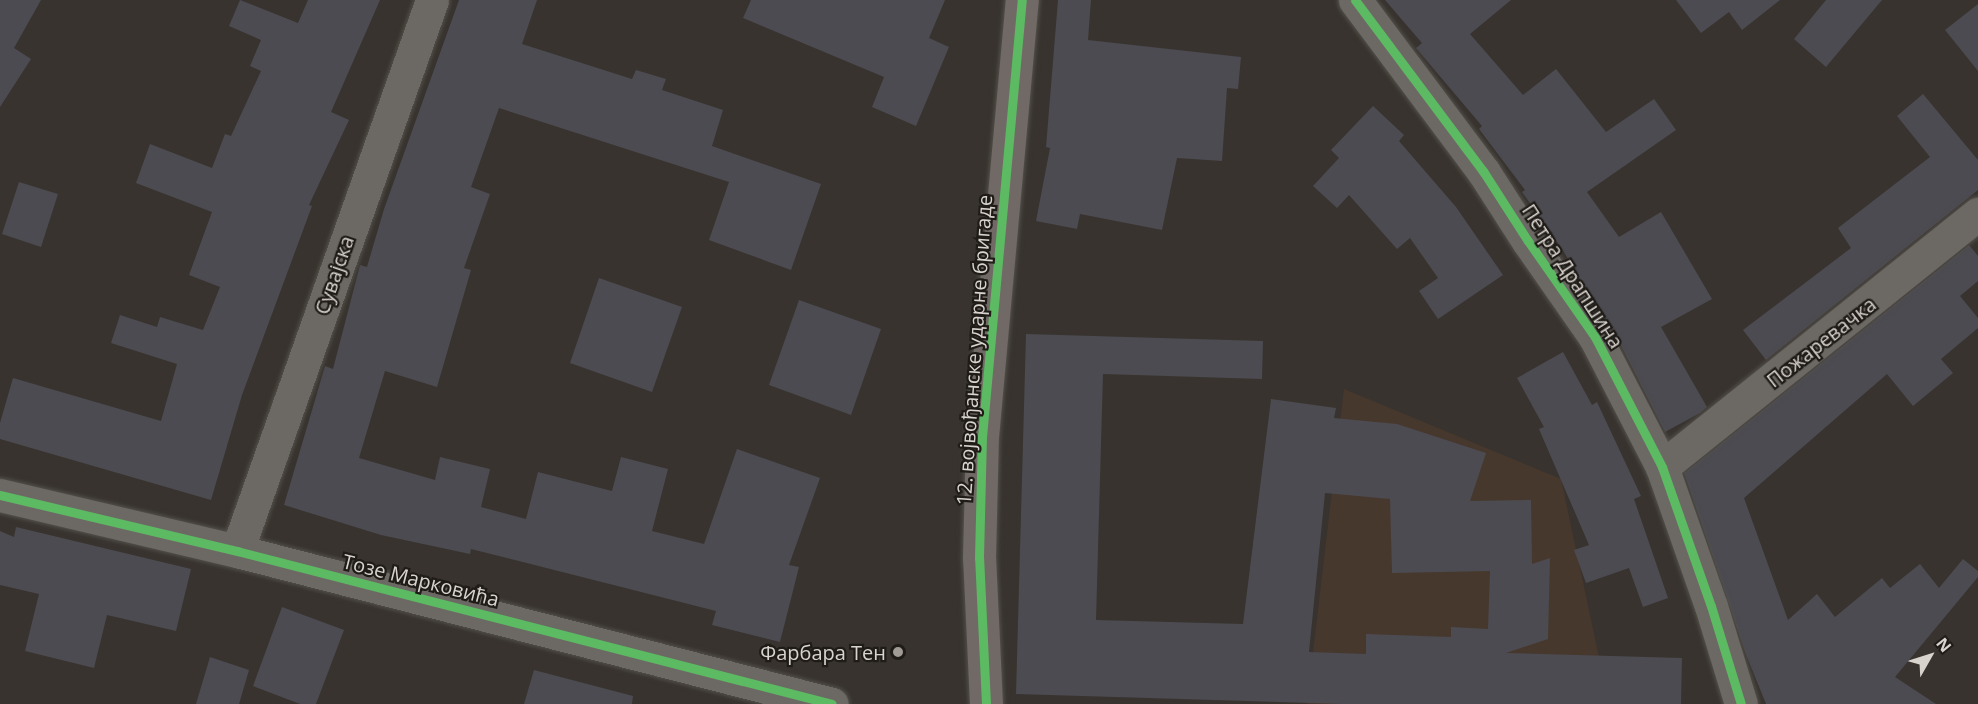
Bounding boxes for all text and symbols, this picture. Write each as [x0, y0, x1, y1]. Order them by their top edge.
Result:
street label: 12. војвођанске ударне бригаде [951, 194, 997, 506]
street label: Петра Драпшина [1517, 199, 1629, 353]
street label: Сувајска [309, 233, 359, 317]
street label: Пожаревачка [1762, 292, 1880, 392]
street label: Тозе Марковића [340, 549, 502, 611]
north arrow [1900, 626, 1960, 686]
text: N [1931, 633, 1957, 657]
place label: Фарбара Тен [760, 640, 886, 664]
marker: Фарбара Тен [891, 645, 905, 659]

